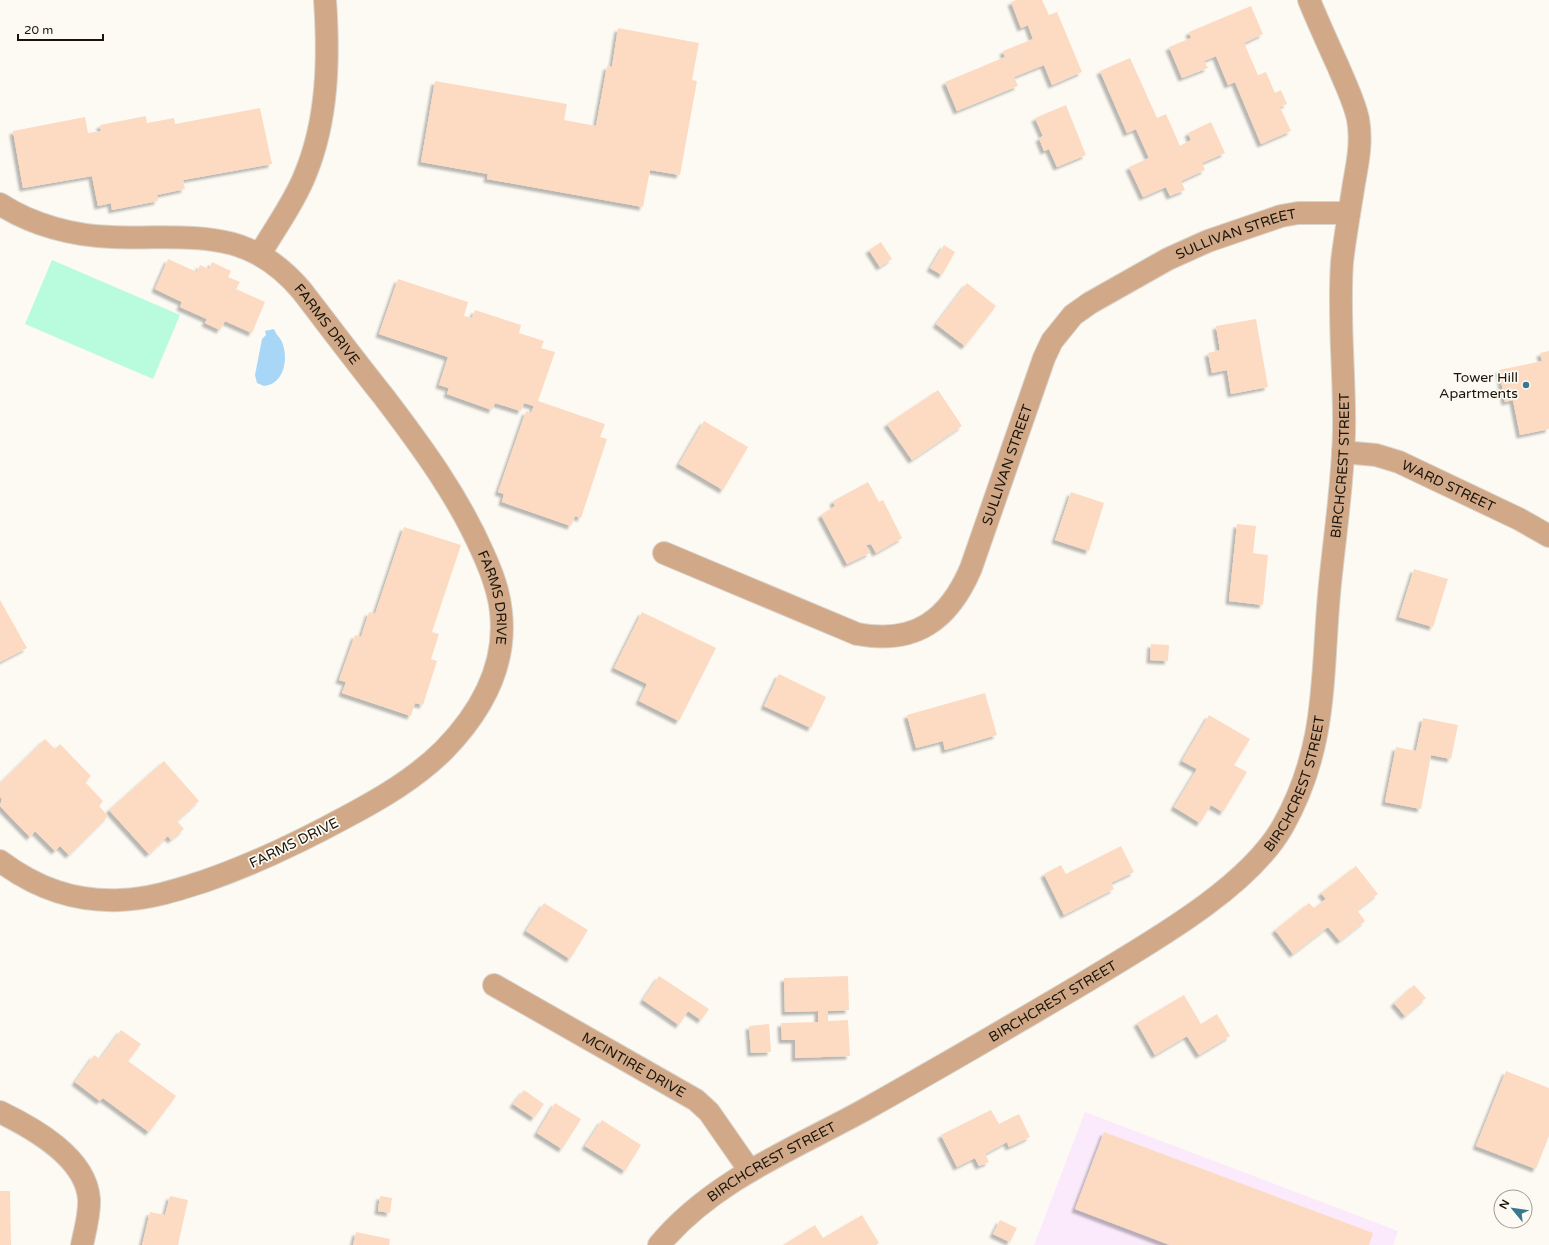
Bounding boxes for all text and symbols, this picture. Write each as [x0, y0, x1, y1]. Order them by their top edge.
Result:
scale bar [18, 16, 103, 42]
text: 20 m [24, 23, 53, 37]
street label: SULLIVAN STREET [1173, 205, 1298, 263]
street label: FARMS DRIVE [291, 280, 364, 368]
place label: Tower Hill Apartments [1439, 369, 1518, 402]
marker: Tower Hill Apartments [1521, 380, 1531, 390]
street label: BIRCHCREST STREET [1327, 392, 1353, 539]
street label: SULLIVAN STREET [978, 402, 1036, 527]
street label: WARD STREET [1399, 456, 1499, 515]
street label: FARMS DRIVE [474, 547, 510, 646]
street label: BIRCHCREST STREET [1260, 714, 1328, 855]
street label: FARMS DRIVE [247, 814, 341, 872]
street label: BIRCHCREST STREET [986, 956, 1120, 1045]
street label: MCINTIRE DRIVE [579, 1028, 689, 1101]
street label: BIRCHCREST STREET [703, 1118, 839, 1205]
north arrow [1493, 1189, 1533, 1229]
text: N [1497, 1197, 1513, 1211]

